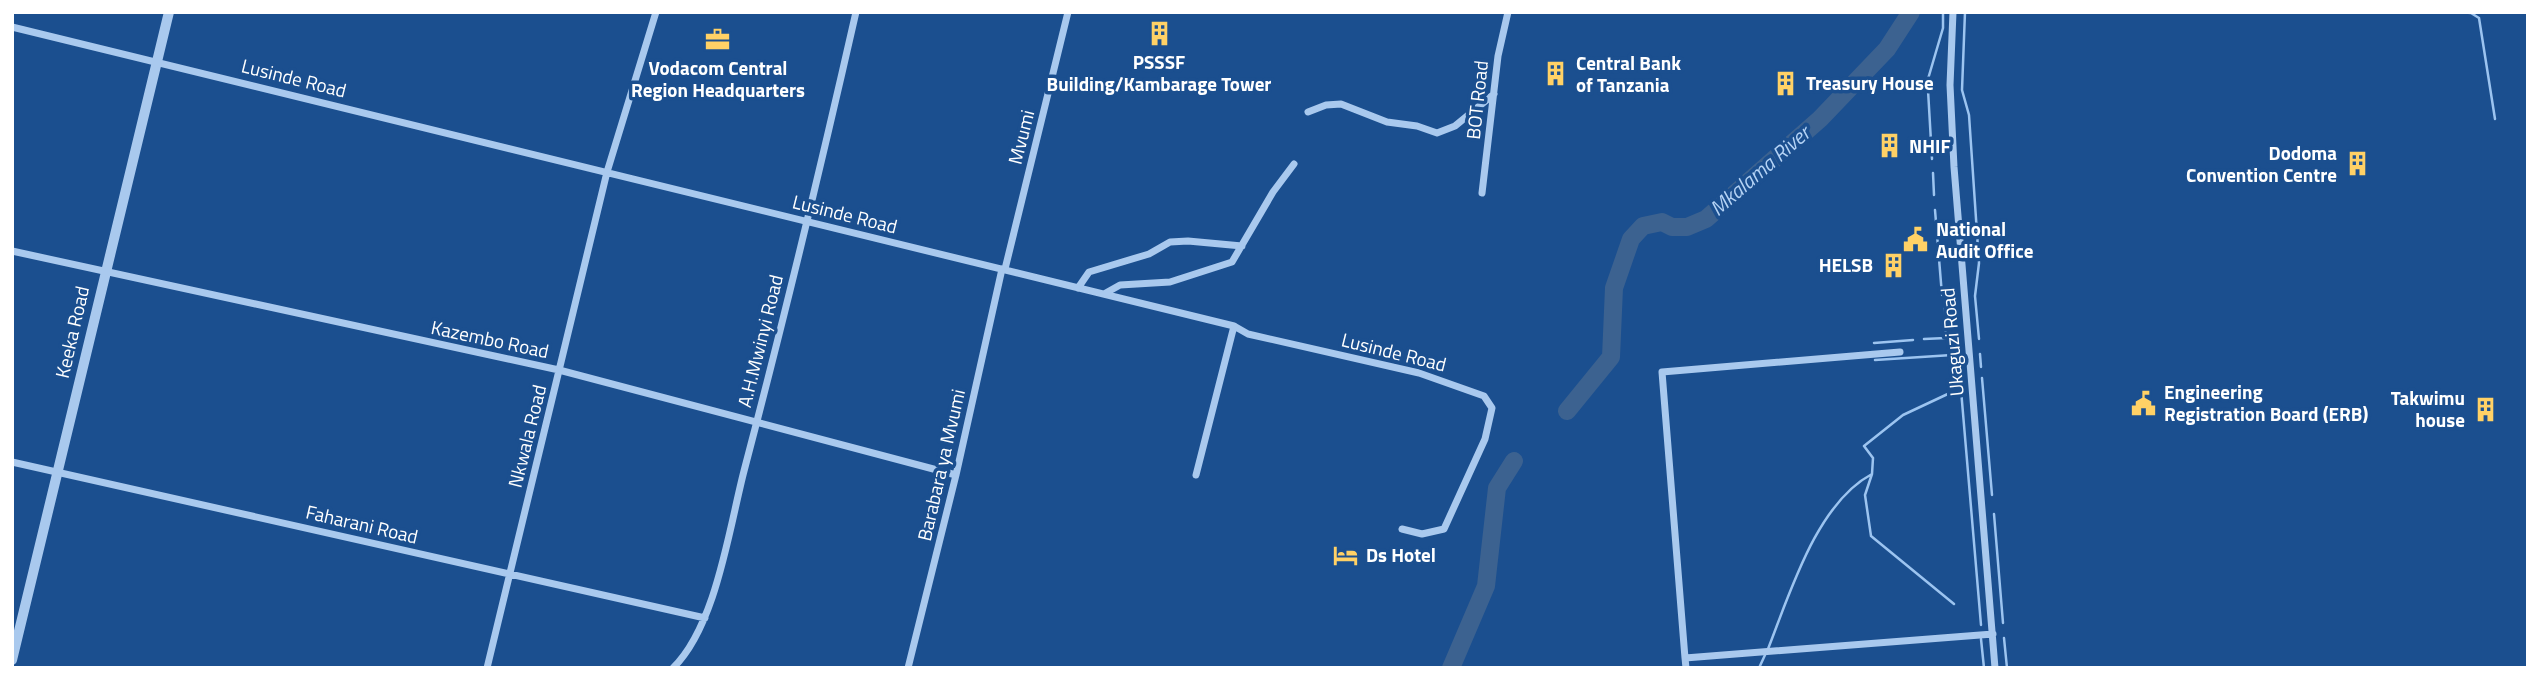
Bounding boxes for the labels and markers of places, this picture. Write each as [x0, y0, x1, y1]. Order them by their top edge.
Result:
building icon: PSSSF Building/Kambarage Tower [1145, 20, 1173, 48]
office icon: Vodacom Central Region Headquarters [704, 26, 732, 54]
place label: PSSSF Building/Kambarage Tower [1047, 47, 1271, 98]
place label: Central Bank of Tanzania [1576, 48, 1681, 99]
place label: Vodacom Central Region Headquarters [631, 53, 805, 104]
building icon: Central Bank of Tanzania [1542, 60, 1570, 88]
place label: Treasury House [1806, 68, 1934, 97]
building icon: Treasury House [1772, 69, 1800, 97]
place label: NHIF [1909, 131, 1951, 160]
building icon: NHIF [1875, 132, 1903, 160]
place label: Dodoma Convention Centre [2186, 138, 2337, 189]
building icon: Dodoma Convention Centre [2343, 150, 2371, 178]
place label: National Audit Office [1936, 214, 2034, 265]
public building icon: National Audit Office [1902, 226, 1930, 254]
place label: HELSB [1819, 250, 1873, 279]
building icon: HELSB [1879, 251, 1907, 279]
place label: Engineering Registration Board (ERB) [2164, 377, 2368, 428]
place label: Takwimu house [2391, 383, 2465, 434]
public building icon: Engineering Registration Board (ERB) [2130, 389, 2158, 417]
building icon: Takwimu house [2471, 395, 2499, 423]
place label: Ds Hotel [1366, 540, 1436, 569]
hotel icon: Ds Hotel [1332, 541, 1360, 569]

